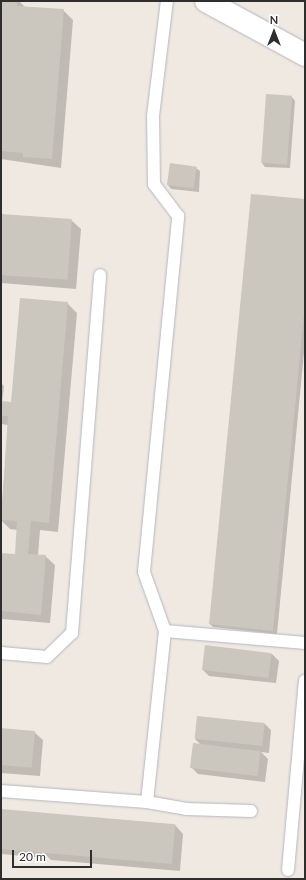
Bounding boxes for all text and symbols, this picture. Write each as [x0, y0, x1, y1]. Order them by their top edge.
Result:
north arrow [254, 12, 294, 52]
text: N [270, 13, 278, 26]
scale bar [14, 842, 94, 868]
text: 20 m [19, 849, 46, 864]

